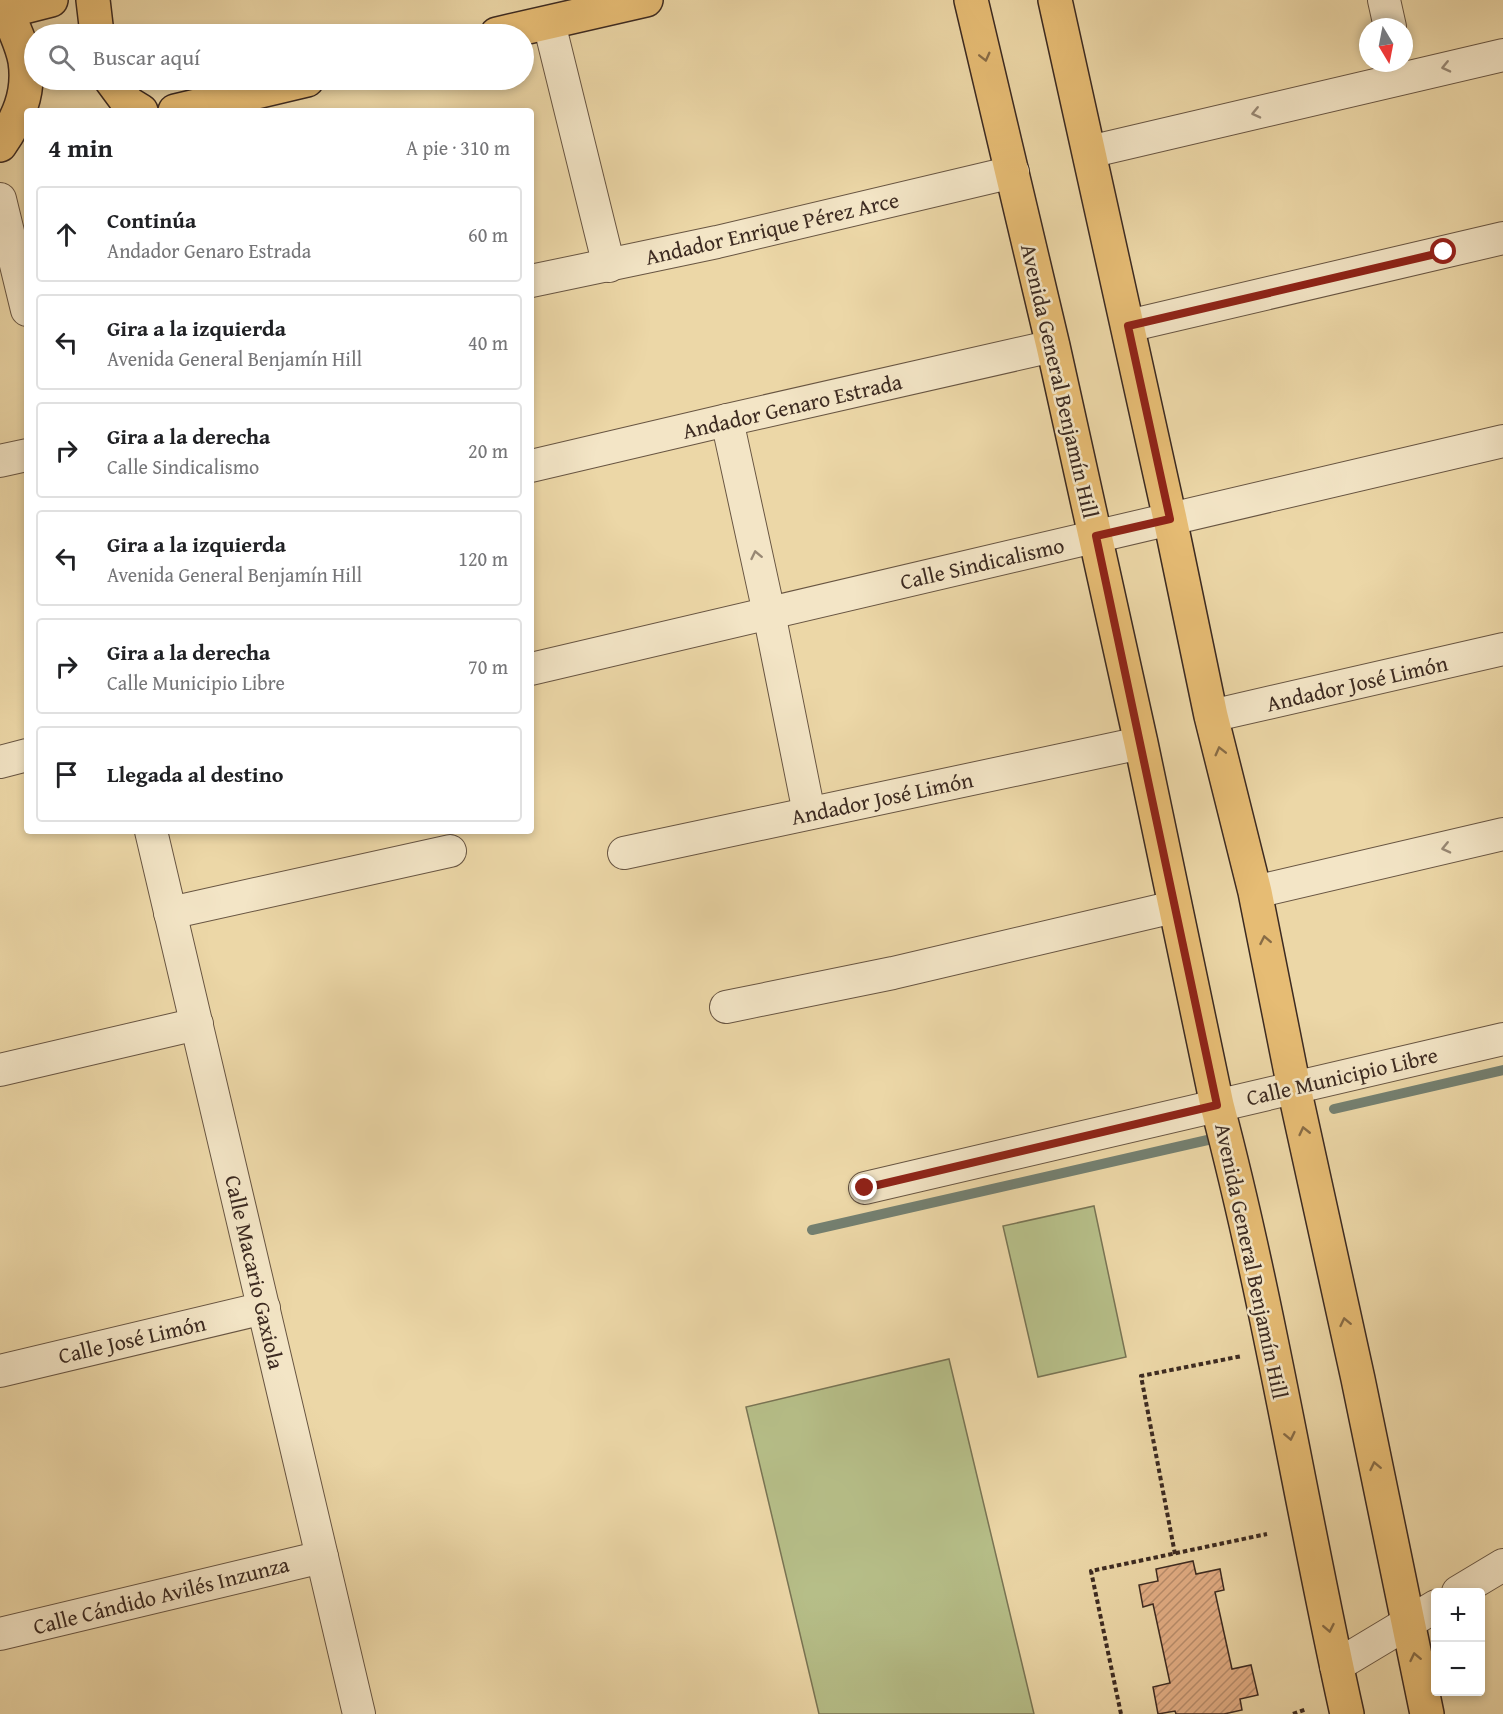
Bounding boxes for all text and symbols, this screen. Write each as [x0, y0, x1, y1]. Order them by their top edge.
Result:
north arrow [1359, 18, 1413, 72]
search box [24, 24, 534, 90]
icon: search [45, 41, 78, 74]
text: Buscar aquí [93, 41, 200, 73]
one-way arrow [977, 52, 990, 62]
one-way arrow [1441, 60, 1451, 73]
one-way arrow [1251, 105, 1261, 118]
text: 4 min [48, 128, 113, 167]
text: A pie · 310 m [406, 133, 510, 162]
street label: Andador Enrique Pérez Arce [642, 183, 902, 273]
text: Continúa [107, 204, 196, 236]
icon: ahead [50, 218, 83, 251]
text: 60 m [468, 220, 508, 249]
text: Andador Genaro Estrada [107, 236, 311, 265]
route start [1430, 238, 1456, 264]
street label: Avenida General Benjamín Hill [1013, 241, 1107, 521]
text: Gira a la izquierda [107, 312, 286, 344]
icon: left [50, 326, 83, 359]
text: 40 m [468, 328, 508, 357]
text: Avenida General Benjamín Hill [107, 344, 362, 373]
street label: Andador Genaro Estrada [679, 365, 906, 447]
text: Gira a la derecha [107, 420, 270, 452]
icon: right [50, 434, 83, 467]
text: 20 m [468, 436, 508, 465]
text: Calle Sindicalismo [107, 452, 259, 481]
text: Gira a la izquierda [107, 528, 286, 560]
street label: Calle Sindicalismo [897, 529, 1067, 597]
icon: left [50, 542, 83, 575]
text: 120 m [458, 544, 508, 573]
one-way arrow [751, 551, 764, 561]
text: Avenida General Benjamín Hill [107, 560, 362, 589]
text: Gira a la derecha [107, 636, 270, 668]
street label: Andador José Limón [1263, 646, 1451, 719]
icon: right [50, 650, 83, 683]
text: 70 m [468, 652, 508, 681]
text: Calle Municipio Libre [107, 668, 285, 697]
one-way arrow [1214, 746, 1227, 756]
icon: arrive [50, 758, 83, 791]
text: Llegada al destino [107, 758, 283, 790]
street label: Andador José Limón [788, 763, 977, 833]
one-way arrow [1441, 840, 1451, 853]
one-way arrow [1259, 936, 1272, 946]
street label: Calle Municipio Libre [1243, 1038, 1441, 1114]
street label: Avenida General Benjamín Hill [1207, 1120, 1297, 1402]
one-way arrow [1299, 1127, 1312, 1137]
street label: Calle Macario Gaxiola [217, 1172, 293, 1373]
route end [851, 1174, 877, 1200]
street label: Calle José Limón [55, 1306, 209, 1372]
one-way arrow [1340, 1317, 1353, 1327]
one-way arrow [1283, 1431, 1296, 1441]
one-way arrow [1369, 1461, 1382, 1471]
street label: Calle Cándido Avilés Inzunza [30, 1548, 293, 1642]
map controls [1431, 1588, 1485, 1696]
button: + [1431, 1588, 1485, 1642]
one-way arrow [1322, 1622, 1335, 1632]
button: − [1431, 1642, 1485, 1696]
one-way arrow [1409, 1652, 1422, 1662]

